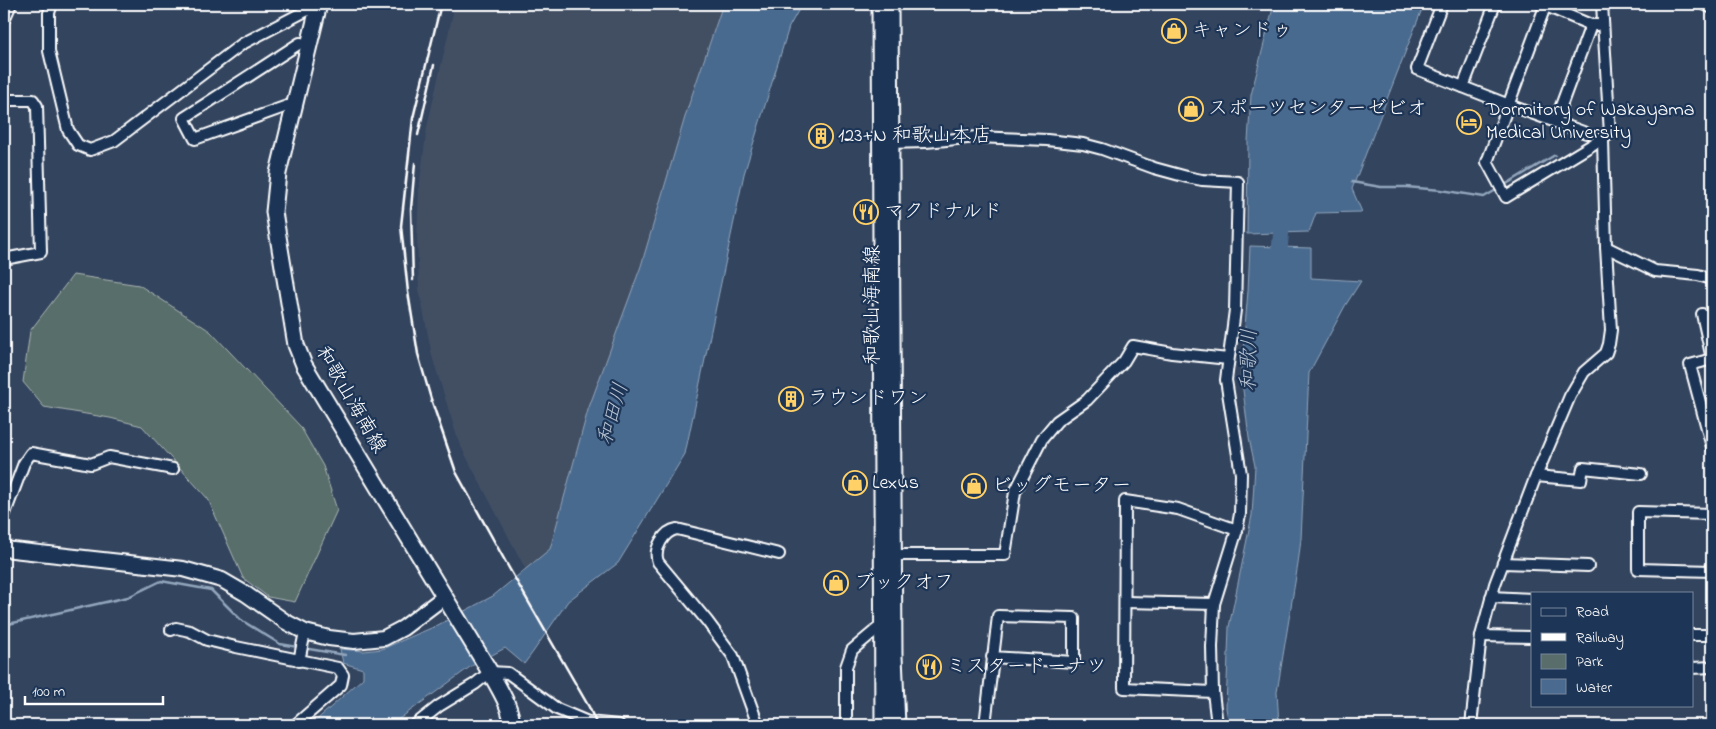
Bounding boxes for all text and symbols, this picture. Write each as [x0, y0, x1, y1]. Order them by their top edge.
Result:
place label: キャンドゥ [1192, 17, 1292, 46]
shop icon: キャンドゥ [1161, 18, 1187, 44]
place label: スポーツセンターゼビオ [1208, 95, 1427, 124]
shop icon: スポーツセンターゼビオ [1178, 96, 1204, 122]
place label: Dormitory of Wakayama Medical University [1485, 96, 1695, 148]
hotel icon: Dormitory of Wakayama Medical University [1456, 109, 1482, 135]
place label: 123+N 和歌山本店 [838, 122, 992, 151]
building icon: 123+N 和歌山本店 [808, 123, 834, 149]
place label: マクドナルド [884, 198, 1002, 227]
restaurant icon: マクドナルド [853, 199, 879, 225]
street label: 和歌山海南線 [859, 245, 888, 365]
water label: 和歌川 [1234, 328, 1266, 392]
street label: 和歌山海南線 [307, 341, 393, 459]
water label: 和田川 [591, 380, 637, 448]
place label: ラウンドワン [808, 385, 928, 414]
building icon: ラウンドワン [778, 386, 804, 412]
place label: Lexus [872, 469, 919, 498]
shop icon: Lexus [842, 470, 868, 496]
place label: ビッグモーター [992, 472, 1132, 501]
shop icon: ビッグモーター [961, 473, 987, 499]
place label: ブックオフ [854, 569, 954, 598]
shop icon: ブックオフ [823, 570, 849, 596]
legend [1531, 592, 1694, 706]
text: Road [1576, 601, 1609, 623]
text: Railway [1576, 627, 1624, 650]
text: Park [1576, 651, 1604, 673]
place label: ミスタードーナツ [946, 653, 1106, 682]
restaurant icon: ミスタードーナツ [916, 654, 942, 680]
scale bar [25, 674, 162, 706]
text: Water [1576, 677, 1612, 699]
text: 100 m [32, 681, 65, 703]

